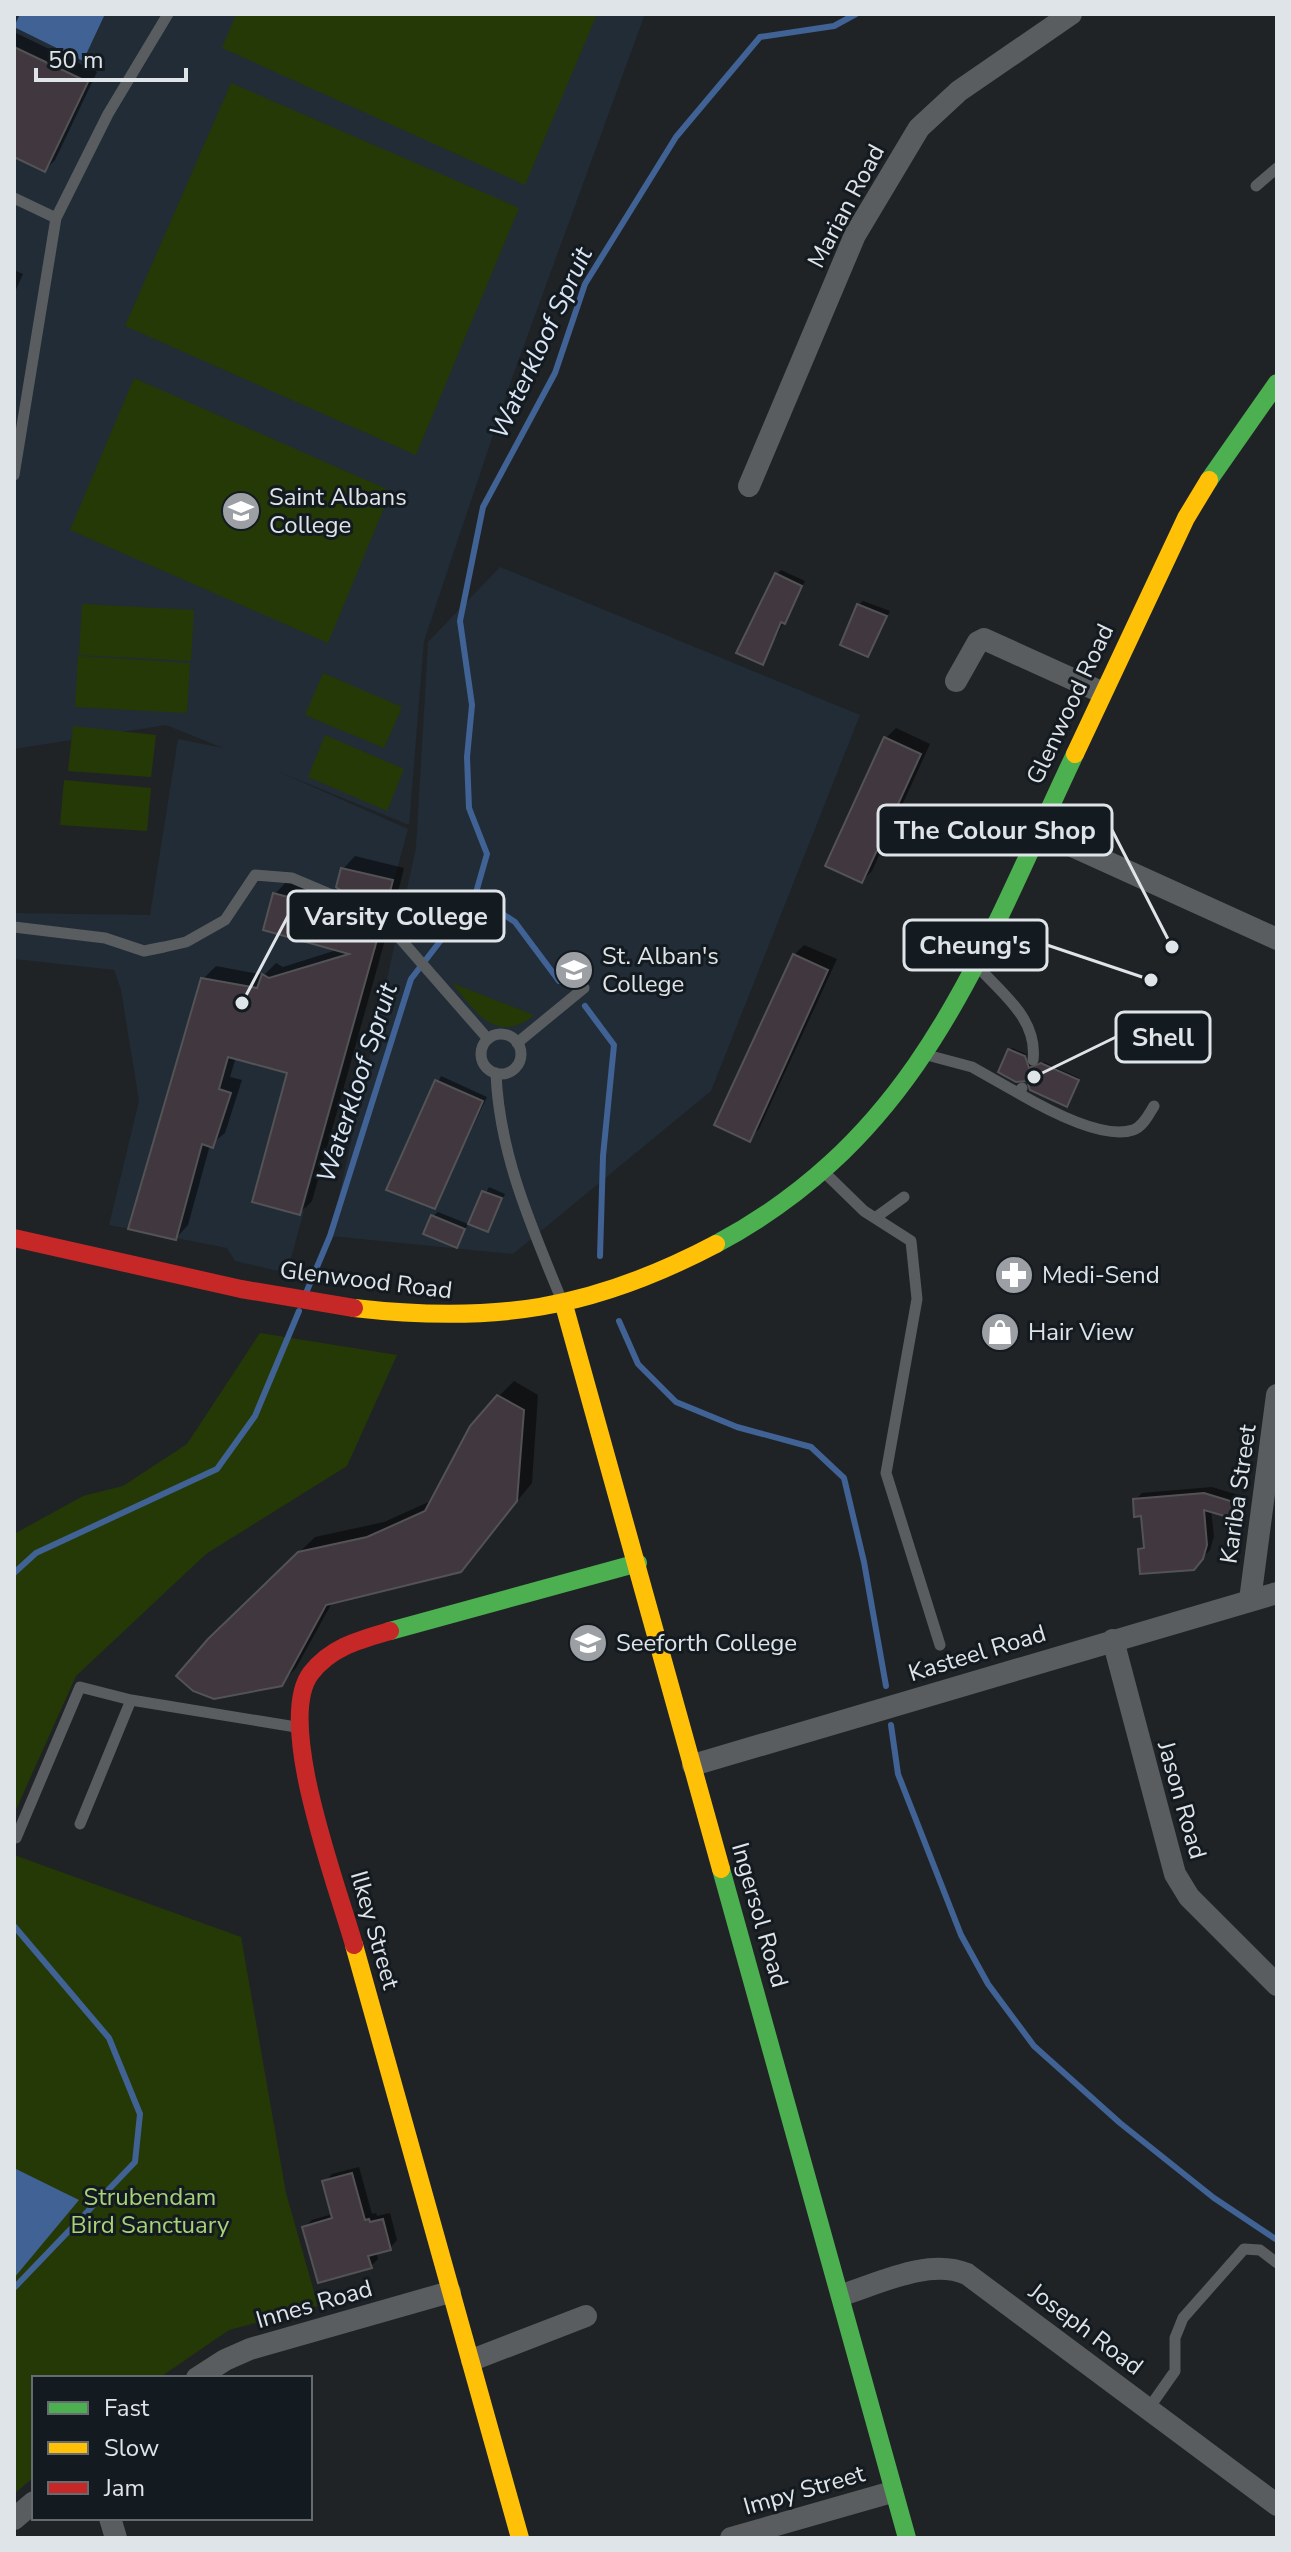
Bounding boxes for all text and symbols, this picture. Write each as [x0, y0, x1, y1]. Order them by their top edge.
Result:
scale bar [36, 32, 186, 82]
text: 50 m [48, 44, 104, 76]
street label: Marian Road [800, 139, 892, 273]
water label: Waterkloof Spruit [481, 241, 601, 445]
place label: Saint Albans College [269, 481, 407, 541]
school or university icon: Saint Albans College [220, 490, 262, 532]
street label: Glenwood Road [1019, 619, 1121, 789]
callout: The Colour Shop [878, 805, 1112, 855]
text: The Colour Shop [894, 813, 1096, 848]
callout: Varsity College [288, 891, 504, 941]
text: Varsity College [303, 899, 488, 934]
callout: Cheung's [904, 920, 1047, 970]
text: Cheung's [919, 928, 1031, 963]
place label: St. Alban's College [602, 940, 719, 1000]
school or university icon: St. Alban's College [553, 949, 595, 991]
water label: Waterkloof Spruit [308, 978, 406, 1187]
callout: Shell [1116, 1012, 1210, 1062]
text: Shell [1132, 1020, 1195, 1055]
street label: Glenwood Road [278, 1254, 454, 1306]
pharmacy icon: Medi-Send [993, 1254, 1035, 1296]
place label: Medi-Send [1042, 1259, 1160, 1291]
shop icon: Hair View [979, 1311, 1021, 1353]
place label: Hair View [1028, 1316, 1134, 1348]
street label: Kariba Street [1212, 1422, 1264, 1566]
street label: Kasteel Road [904, 1617, 1050, 1689]
school or university icon: Seeforth College [567, 1622, 609, 1664]
place label: Seeforth College [616, 1627, 797, 1659]
street label: Jason Road [1150, 1736, 1214, 1863]
street label: Ingersol Road [724, 1839, 796, 1991]
street label: Ilkey Street [343, 1867, 407, 1993]
park label: Strubendam Bird Sanctuary [71, 2181, 230, 2241]
street label: Innes Road [252, 2272, 376, 2336]
street label: Joseph Road [1022, 2275, 1150, 2382]
legend [32, 2376, 312, 2520]
text: Fast [104, 2392, 150, 2424]
text: Slow [104, 2432, 159, 2464]
street label: Impy Street [740, 2457, 869, 2523]
text: Jam [103, 2472, 145, 2504]

